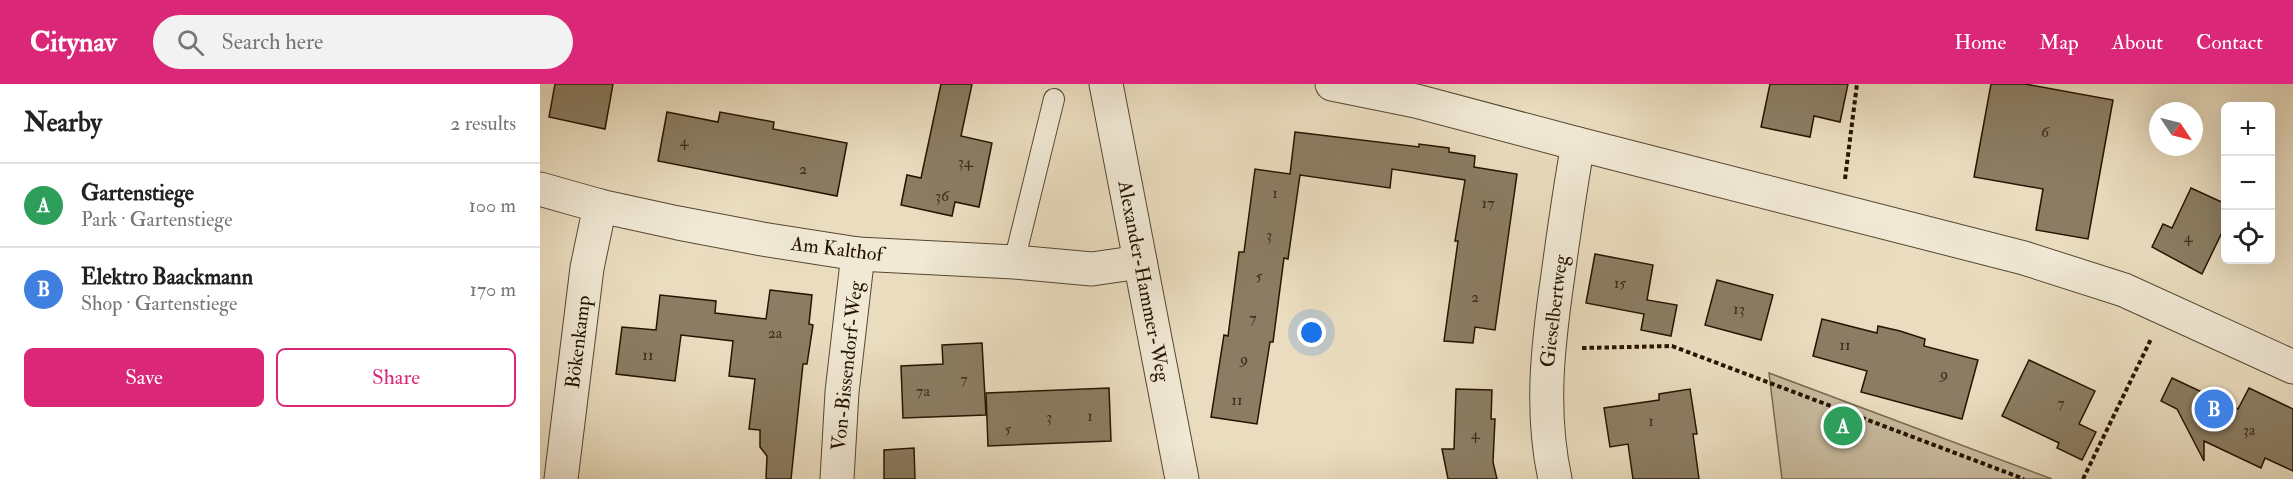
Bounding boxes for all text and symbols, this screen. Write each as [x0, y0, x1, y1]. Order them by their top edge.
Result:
search box [153, 15, 573, 69]
text: Citynav [30, 25, 117, 60]
icon: search [174, 26, 207, 59]
text: Search here [222, 28, 323, 56]
text: Home [1954, 29, 2006, 56]
text: Map [2039, 29, 2079, 56]
text: About [2112, 29, 2163, 56]
text: Contact [2196, 29, 2263, 56]
north arrow [2149, 102, 2203, 156]
map controls [2221, 102, 2275, 264]
button: + [2221, 102, 2275, 156]
text: Nearby [24, 107, 102, 139]
text: 2 results [450, 111, 516, 136]
house number: 6 [2041, 122, 2050, 142]
house number: 4 [680, 131, 690, 151]
house number: 34 [958, 152, 974, 172]
button: − [2221, 156, 2275, 210]
house number: 2 [799, 159, 807, 179]
street label: Alexander-Hammer-Weg [1112, 177, 1176, 385]
text: Gartenstiege [81, 179, 194, 207]
house number: 1 [1272, 183, 1278, 203]
house number: 36 [935, 186, 950, 206]
text: A [37, 193, 50, 218]
text: 100 m [469, 193, 516, 218]
house number: 17 [1481, 193, 1495, 213]
text: Park · Gartenstiege [81, 207, 233, 232]
button: locate [2221, 210, 2275, 264]
house number: 3 [1266, 225, 1272, 245]
house number: 4 [2184, 227, 2194, 247]
street label: Am Kalthof [788, 231, 888, 267]
street label: Gieselbertweg [1535, 252, 1573, 369]
text: Elektro Baackmann [81, 263, 253, 291]
house number: 5 [1255, 266, 1263, 286]
house number: 15 [1614, 273, 1626, 293]
text: B [37, 277, 50, 302]
text: 170 m [470, 277, 516, 302]
street label: Von-Bissendorf-Weg [826, 279, 868, 452]
house number: 2 [1471, 287, 1479, 307]
text: Shop · Gartenstiege [81, 291, 237, 316]
street label: Bökenkamp [560, 294, 597, 390]
house number: 13 [1733, 299, 1745, 319]
house number: 7 [1249, 308, 1257, 328]
your location [1297, 318, 1326, 347]
house number: 2a [768, 323, 783, 343]
house number: 11 [1839, 335, 1851, 355]
house number: 11 [642, 345, 654, 365]
button: Save [24, 348, 264, 407]
button: Share [276, 348, 516, 407]
house number: 9 [1239, 349, 1248, 369]
house number: 9 [1939, 364, 1948, 384]
house number: 7 [960, 369, 968, 389]
house number: 7a [916, 381, 930, 401]
pin: B [2194, 386, 2234, 432]
house number: 11 [1231, 390, 1243, 410]
house number: 7 [2057, 393, 2065, 413]
pin: A [1824, 404, 1862, 448]
house number: 1 [1087, 406, 1093, 426]
house number: 3 [1046, 407, 1052, 427]
house number: 1 [1648, 411, 1654, 431]
house number: 5 [1004, 419, 1012, 439]
house number: 3a [2243, 420, 2256, 440]
house number: 4 [1471, 424, 1481, 444]

